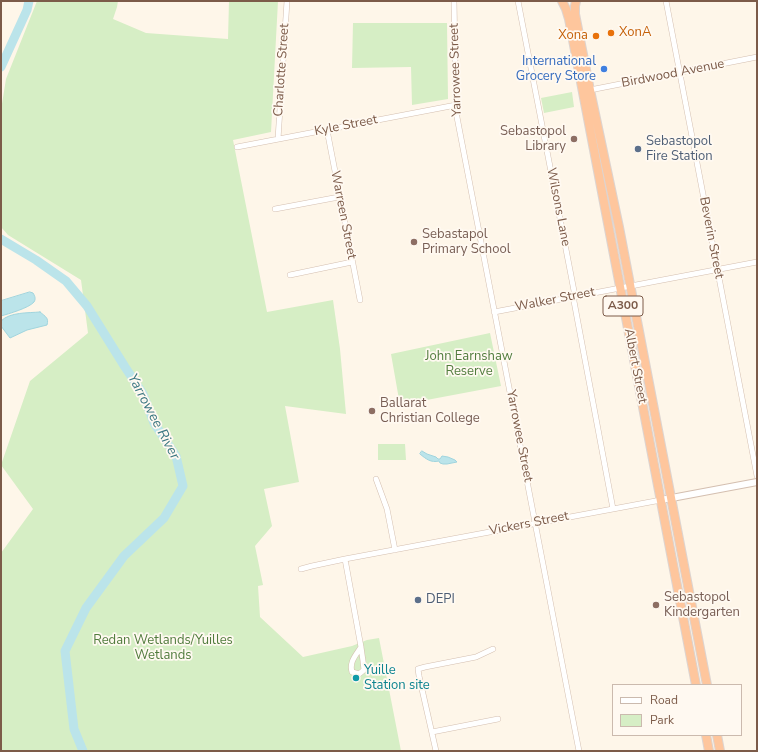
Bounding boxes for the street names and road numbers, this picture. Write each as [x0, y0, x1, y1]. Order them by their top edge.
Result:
street label: Charlotte Street [271, 23, 293, 117]
street label: Yarrowee Street [447, 23, 465, 117]
street label: Birdwood Avenue [620, 56, 726, 92]
street label: Kyle Street [313, 112, 379, 140]
street label: Wilsons Lane [543, 166, 573, 248]
street label: Warreen Street [327, 169, 359, 261]
street label: Beverin Street [695, 196, 727, 280]
street label: Walker Street [514, 285, 596, 315]
road number: A300 [603, 296, 643, 316]
street label: Albert Street [620, 327, 650, 405]
street label: Yarrowee Street [502, 389, 536, 483]
street label: Vickers Street [488, 509, 570, 539]

